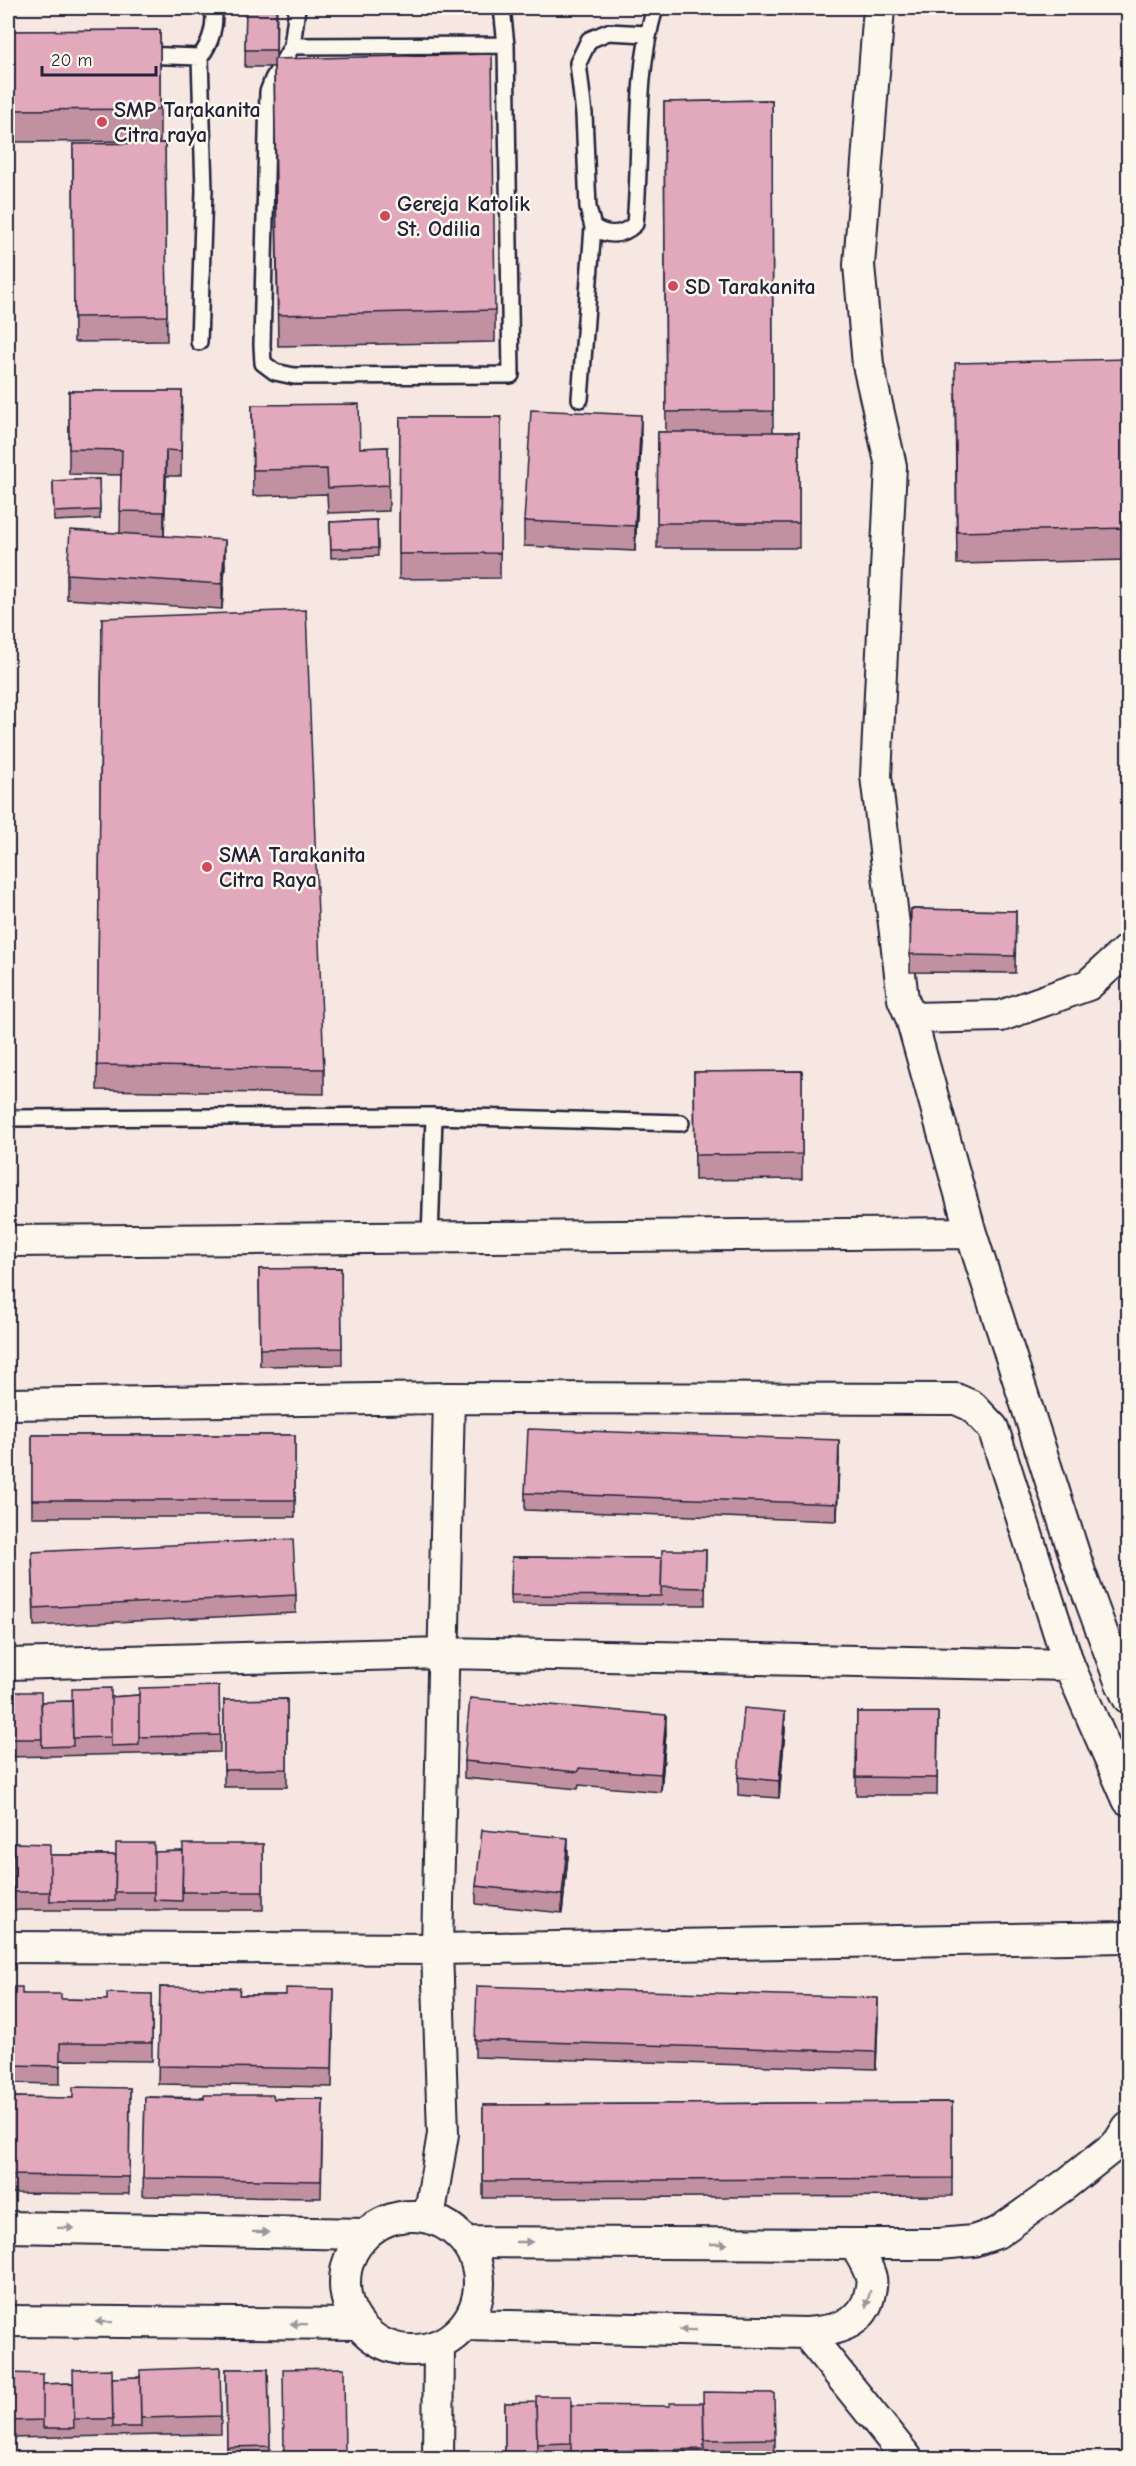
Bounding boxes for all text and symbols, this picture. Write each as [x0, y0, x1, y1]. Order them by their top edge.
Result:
scale bar [42, 39, 156, 77]
text: 20 m [51, 50, 92, 71]
place label: SMP Tarakanita Citra raya [114, 97, 261, 148]
marker: SMP Tarakanita Citra raya [95, 115, 109, 129]
place label: Gereja Katolik St. Odilia [397, 191, 530, 242]
marker: Gereja Katolik St. Odilia [378, 209, 392, 223]
place label: SD Tarakanita [685, 274, 816, 300]
marker: SD Tarakanita [666, 279, 680, 293]
place label: SMA Tarakanita Citra Raya [219, 842, 366, 893]
marker: SMA Tarakanita Citra Raya [200, 860, 214, 874]
one-way arrow [56, 2224, 75, 2233]
one-way arrow [251, 2227, 270, 2237]
one-way arrow [514, 2238, 533, 2247]
one-way arrow [709, 2239, 728, 2248]
one-way arrow [862, 2289, 872, 2308]
one-way arrow [95, 2317, 114, 2327]
one-way arrow [290, 2319, 309, 2329]
one-way arrow [679, 2326, 698, 2335]

